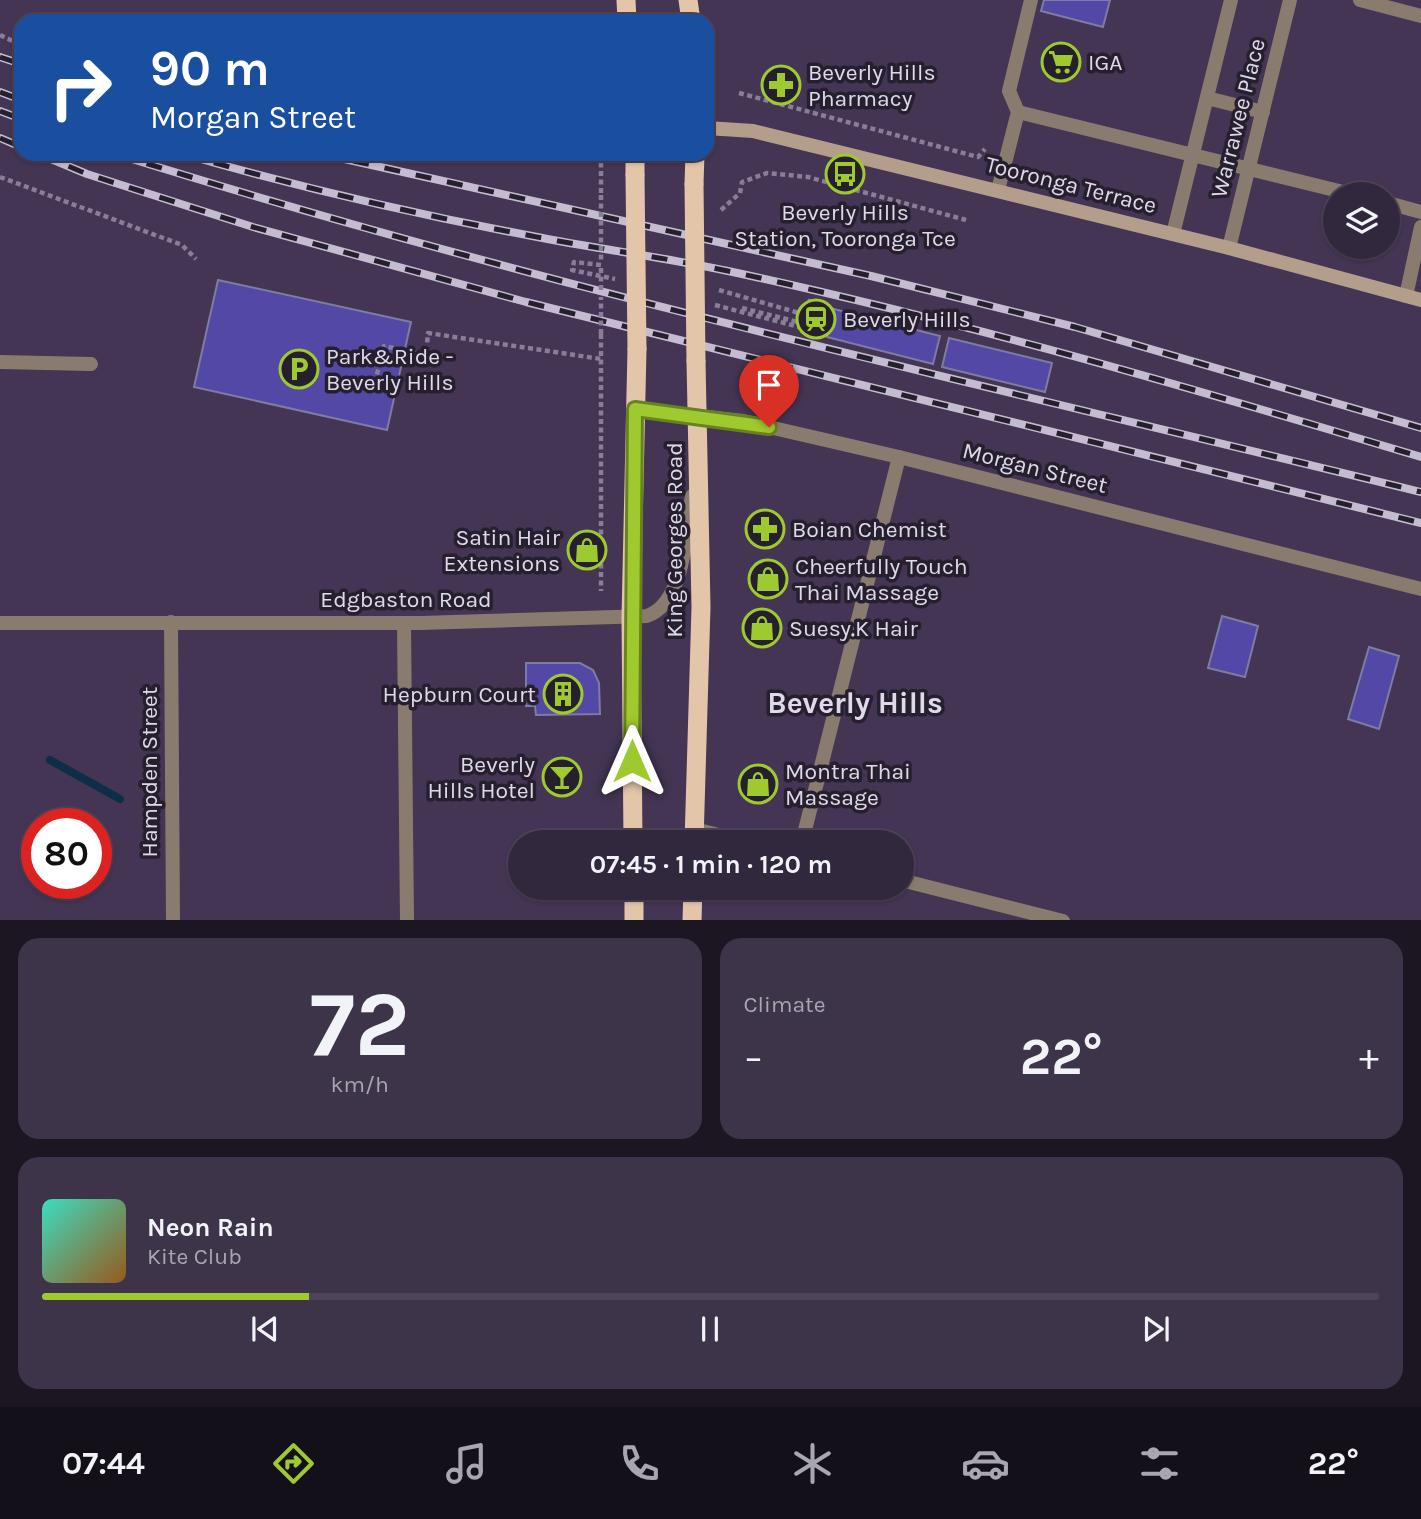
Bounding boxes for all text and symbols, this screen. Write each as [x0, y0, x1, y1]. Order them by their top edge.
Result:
street label: Warrawee Place [1205, 36, 1271, 200]
text: 90 m [150, 40, 270, 97]
supermarket icon: IGA [1040, 41, 1082, 83]
icon: right [35, 42, 126, 133]
place label: IGA [1088, 49, 1122, 76]
place label: Beverly Hills Pharmacy [808, 59, 936, 112]
pharmacy icon: Beverly Hills Pharmacy [760, 64, 802, 106]
text: Morgan Street [150, 99, 356, 136]
street label: Tooronga Terrace [983, 151, 1159, 219]
bus stop icon: Beverly Hills Station, Tooronga Tce [824, 153, 866, 195]
map controls [1323, 182, 1400, 259]
button: layers [1323, 182, 1400, 259]
place label: Beverly Hills Station, Tooronga Tce [734, 199, 956, 252]
station icon: Beverly Hills [795, 298, 837, 340]
place label: Beverly Hills [843, 306, 971, 333]
place label: Park&Ride - Beverly Hills [326, 343, 454, 396]
parking icon: Park&Ride - Beverly Hills [278, 348, 320, 390]
pin [739, 355, 799, 427]
icon: arrive [750, 366, 788, 404]
street label: Morgan Street [960, 437, 1110, 499]
street label: King Georges Road [661, 442, 688, 638]
pharmacy icon: Boian Chemist [744, 508, 786, 550]
place label: Boian Chemist [792, 516, 947, 543]
place label: Satin Hair Extensions [443, 524, 561, 577]
shop icon: Satin Hair Extensions [566, 529, 608, 571]
place label: Cheerfully Touch Thai Massage [795, 553, 968, 606]
shop icon: Cheerfully Touch Thai Massage [747, 558, 789, 600]
street label: Edgbaston Road [320, 586, 492, 613]
shop icon: Suesy.K Hair [741, 607, 783, 649]
place label: Suesy.K Hair [789, 615, 918, 642]
building icon: Hepburn Court [542, 673, 584, 715]
place label: Hepburn Court [383, 681, 536, 708]
district label: Beverly Hills [767, 685, 943, 721]
street label: Hampden Street [136, 686, 163, 857]
position arrow [595, 724, 669, 798]
place label: Beverly Hills Hotel [427, 751, 535, 804]
bar icon: Beverly Hills Hotel [541, 756, 583, 798]
place label: Montra Thai Massage [785, 758, 911, 811]
shop icon: Montra Thai Massage [737, 763, 779, 805]
speed limit sign: 80 [21, 808, 112, 899]
text: 07:45 · 1 min · 120 m [590, 849, 832, 880]
text: 72 [310, 972, 410, 1078]
text: Climate [744, 991, 826, 1018]
text: 22° [1020, 1026, 1103, 1087]
text: − [744, 1035, 763, 1080]
text: + [1359, 1035, 1379, 1080]
text: km/h [331, 1071, 389, 1098]
text: Neon Rain [147, 1212, 274, 1243]
text: Kite Club [147, 1243, 242, 1270]
icon: previous [246, 1310, 284, 1348]
icon: pause [691, 1310, 729, 1348]
icon: next [1137, 1310, 1175, 1348]
icon: directions [269, 1439, 318, 1488]
icon: music [442, 1439, 491, 1488]
icon: phone [615, 1439, 664, 1488]
icon: climate [788, 1439, 837, 1488]
icon: car [961, 1439, 1010, 1488]
icon: filters [1135, 1439, 1184, 1488]
text: 07:44 [62, 1445, 145, 1482]
text: 22° [1308, 1445, 1359, 1482]

